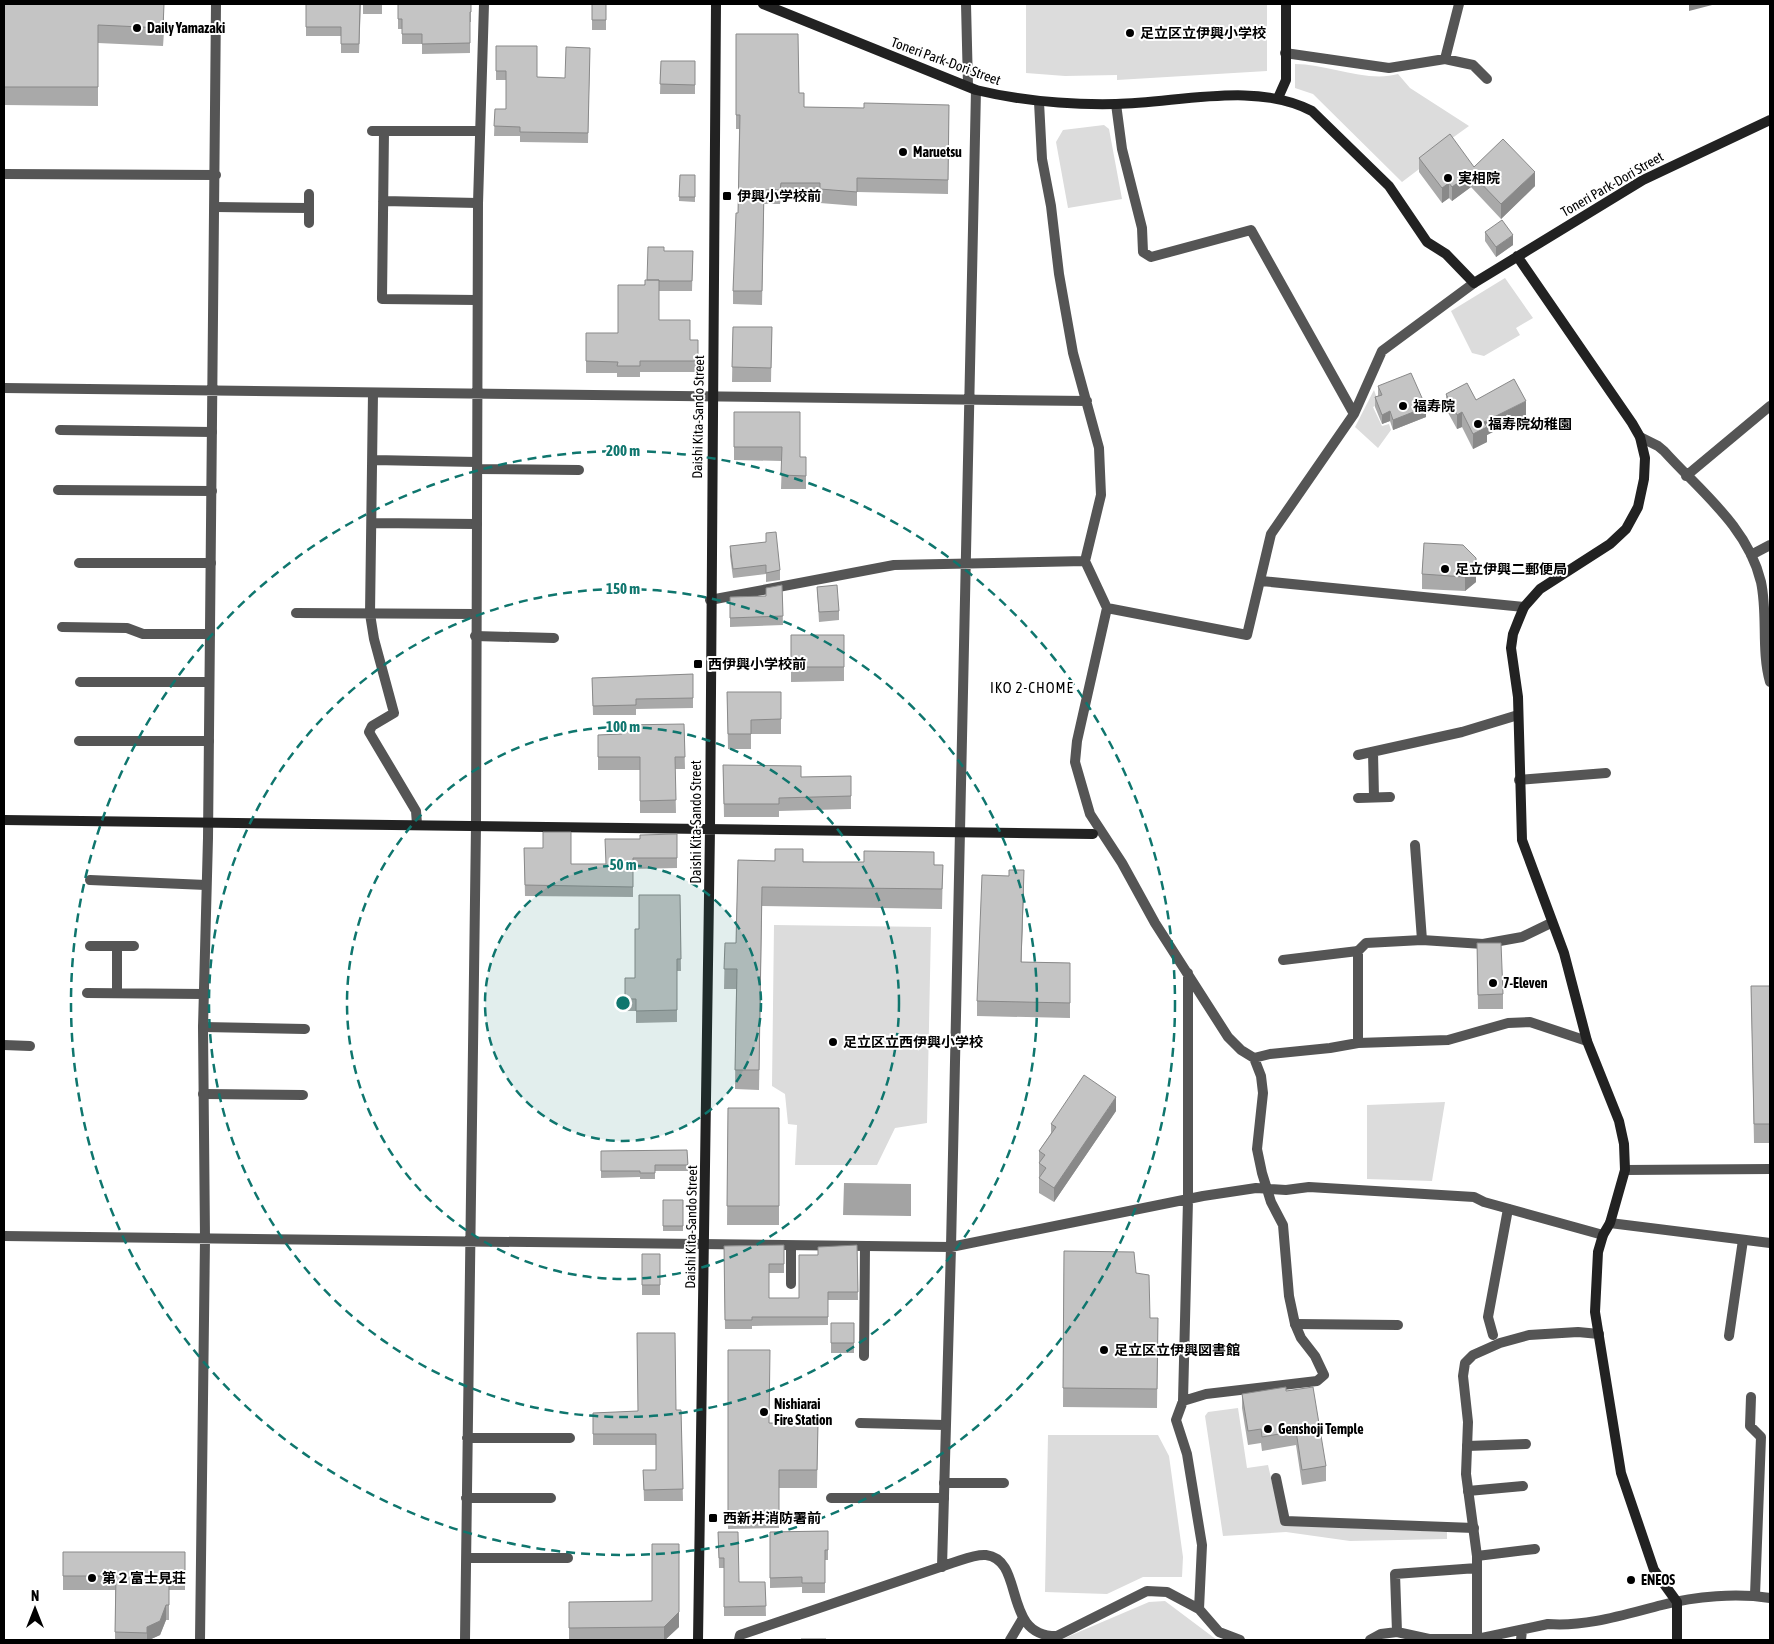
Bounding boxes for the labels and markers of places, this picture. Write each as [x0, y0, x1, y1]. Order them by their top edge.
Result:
place label: Daily Yamazaki [147, 20, 225, 36]
marker: Daily Yamazaki [131, 22, 143, 34]
place label: 足立区立伊興小学校 [1140, 25, 1266, 41]
marker: 足立区立伊興小学校 [1124, 27, 1136, 39]
place label: Maruetsu [913, 144, 962, 160]
marker: Maruetsu [897, 146, 909, 158]
place label: 実相院 [1458, 170, 1500, 186]
marker: 実相院 [1442, 172, 1454, 184]
place label: 伊興小学校前 [737, 188, 821, 204]
marker: 伊興小学校前 [721, 190, 733, 202]
place label: 福寿院 [1413, 398, 1455, 414]
marker: 福寿院 [1397, 400, 1409, 412]
place label: 福寿院幼稚園 [1488, 416, 1572, 432]
marker: 福寿院幼稚園 [1472, 418, 1484, 430]
place label: 足立伊興二郵便局 [1455, 561, 1567, 577]
marker: 足立伊興二郵便局 [1439, 563, 1451, 575]
place label: 西伊興小学校前 [708, 656, 806, 672]
marker: 西伊興小学校前 [692, 658, 704, 670]
place label: 7-Eleven [1503, 975, 1548, 991]
marker: 7-Eleven [1487, 977, 1499, 989]
centre of rings [614, 994, 632, 1012]
place label: 足立区立西伊興小学校 [843, 1034, 983, 1050]
marker: 足立区立西伊興小学校 [827, 1036, 839, 1048]
place label: 足立区立伊興図書館 [1114, 1342, 1240, 1358]
marker: 足立区立伊興図書館 [1098, 1344, 1110, 1356]
place label: Nishiarai Fire Station [774, 1396, 833, 1428]
marker: Nishiarai Fire Station [758, 1406, 770, 1418]
place label: Genshoji Temple [1278, 1421, 1364, 1437]
marker: Genshoji Temple [1262, 1423, 1274, 1435]
place label: 西新井消防署前 [723, 1510, 821, 1526]
marker: 西新井消防署前 [707, 1512, 719, 1524]
place label: 第２富士見荘 [102, 1570, 186, 1586]
marker: 第２富士見荘 [86, 1572, 98, 1584]
place label: ENEOS [1641, 1572, 1675, 1588]
marker: ENEOS [1625, 1574, 1637, 1586]

